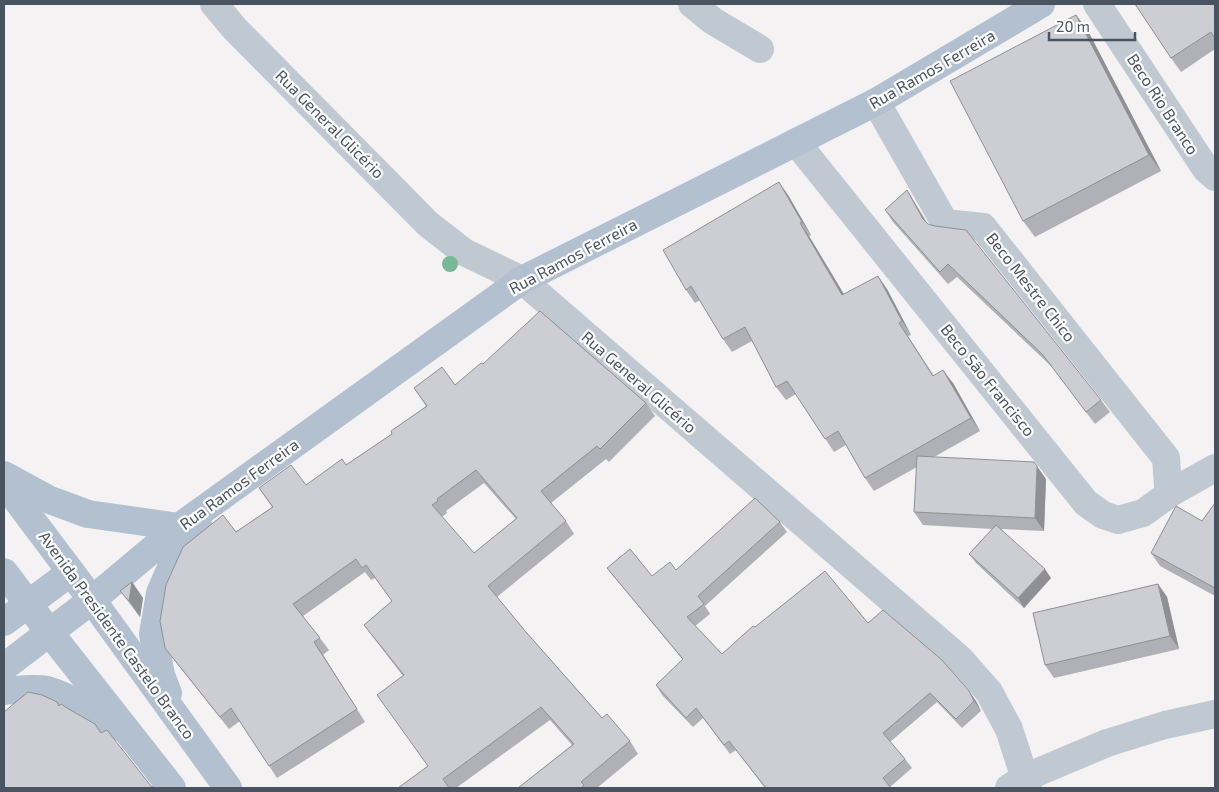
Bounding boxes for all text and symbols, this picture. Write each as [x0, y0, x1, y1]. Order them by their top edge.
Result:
scale bar [1049, 10, 1135, 42]
text: 20 m [1056, 17, 1090, 35]
street label: Rua Ramos Ferreira [865, 25, 998, 112]
street label: Beco Rio Branco [1124, 50, 1203, 158]
street label: Rua General Glicério [272, 65, 389, 182]
street label: Rua Ramos Ferreira [506, 214, 640, 297]
street label: Beco Mestre Chico [983, 228, 1080, 345]
street label: Beco São Francisco [937, 320, 1039, 440]
street label: Rua General Glicério [578, 327, 700, 437]
street label: Rua Ramos Ferreira [176, 434, 302, 533]
street label: Avenida Presidente Castelo Branco [36, 527, 199, 742]

